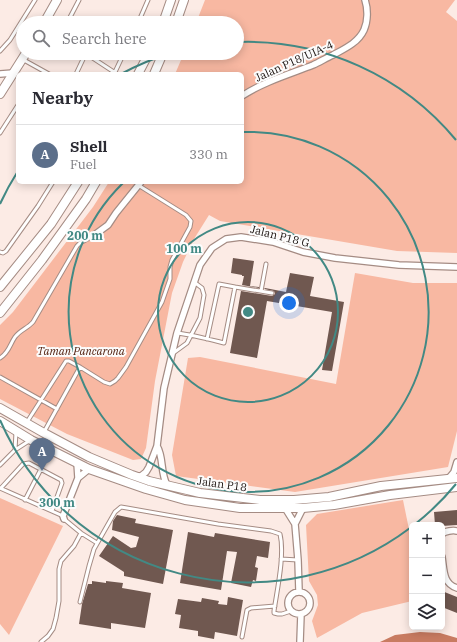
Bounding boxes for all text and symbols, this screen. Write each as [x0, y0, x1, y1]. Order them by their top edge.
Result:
search box [16, 16, 244, 60]
icon: search [30, 27, 52, 49]
text: Search here [62, 29, 147, 48]
street label: Jalan P18/UIA-4 [253, 37, 336, 84]
text: Nearby [32, 87, 93, 109]
text: Shell [70, 137, 107, 156]
text: A [40, 146, 50, 163]
text: 330 m [189, 146, 228, 163]
text: Fuel [70, 156, 97, 173]
street label: Jalan P18 G [249, 222, 311, 250]
text: 200 m [67, 228, 103, 243]
text: 100 m [166, 241, 202, 256]
your location [279, 293, 299, 313]
centre of rings [241, 305, 255, 319]
park label: Taman Pancarona [37, 344, 125, 358]
pin: A [29, 438, 55, 471]
street label: Jalan P18 [196, 474, 248, 494]
text: 300 m [39, 495, 75, 510]
map controls [409, 522, 445, 630]
button: + [409, 522, 445, 558]
button: − [409, 558, 445, 594]
button: layers [409, 594, 445, 630]

